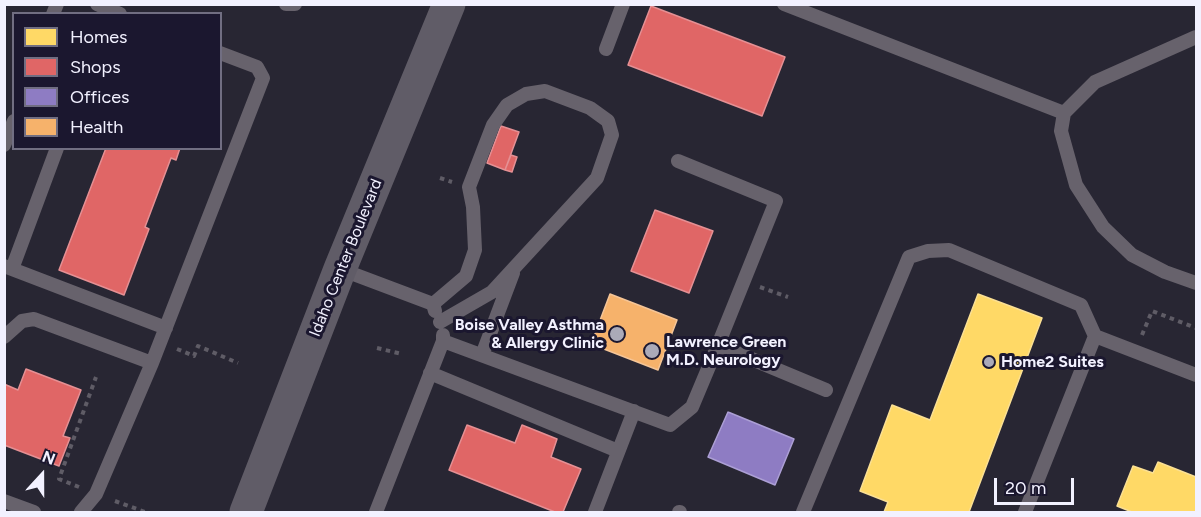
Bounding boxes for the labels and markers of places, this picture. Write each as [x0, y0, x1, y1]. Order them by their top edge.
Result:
place label: Boise Valley Asthma & Allergy Clinic [455, 315, 604, 353]
marker: Boise Valley Asthma & Allergy Clinic [608, 325, 626, 343]
place label: Lawrence Green M.D. Neurology [666, 332, 786, 370]
marker: Lawrence Green M.D. Neurology [643, 342, 661, 360]
place label: Home2 Suites [1001, 352, 1104, 372]
marker: Home2 Suites [982, 355, 996, 369]

